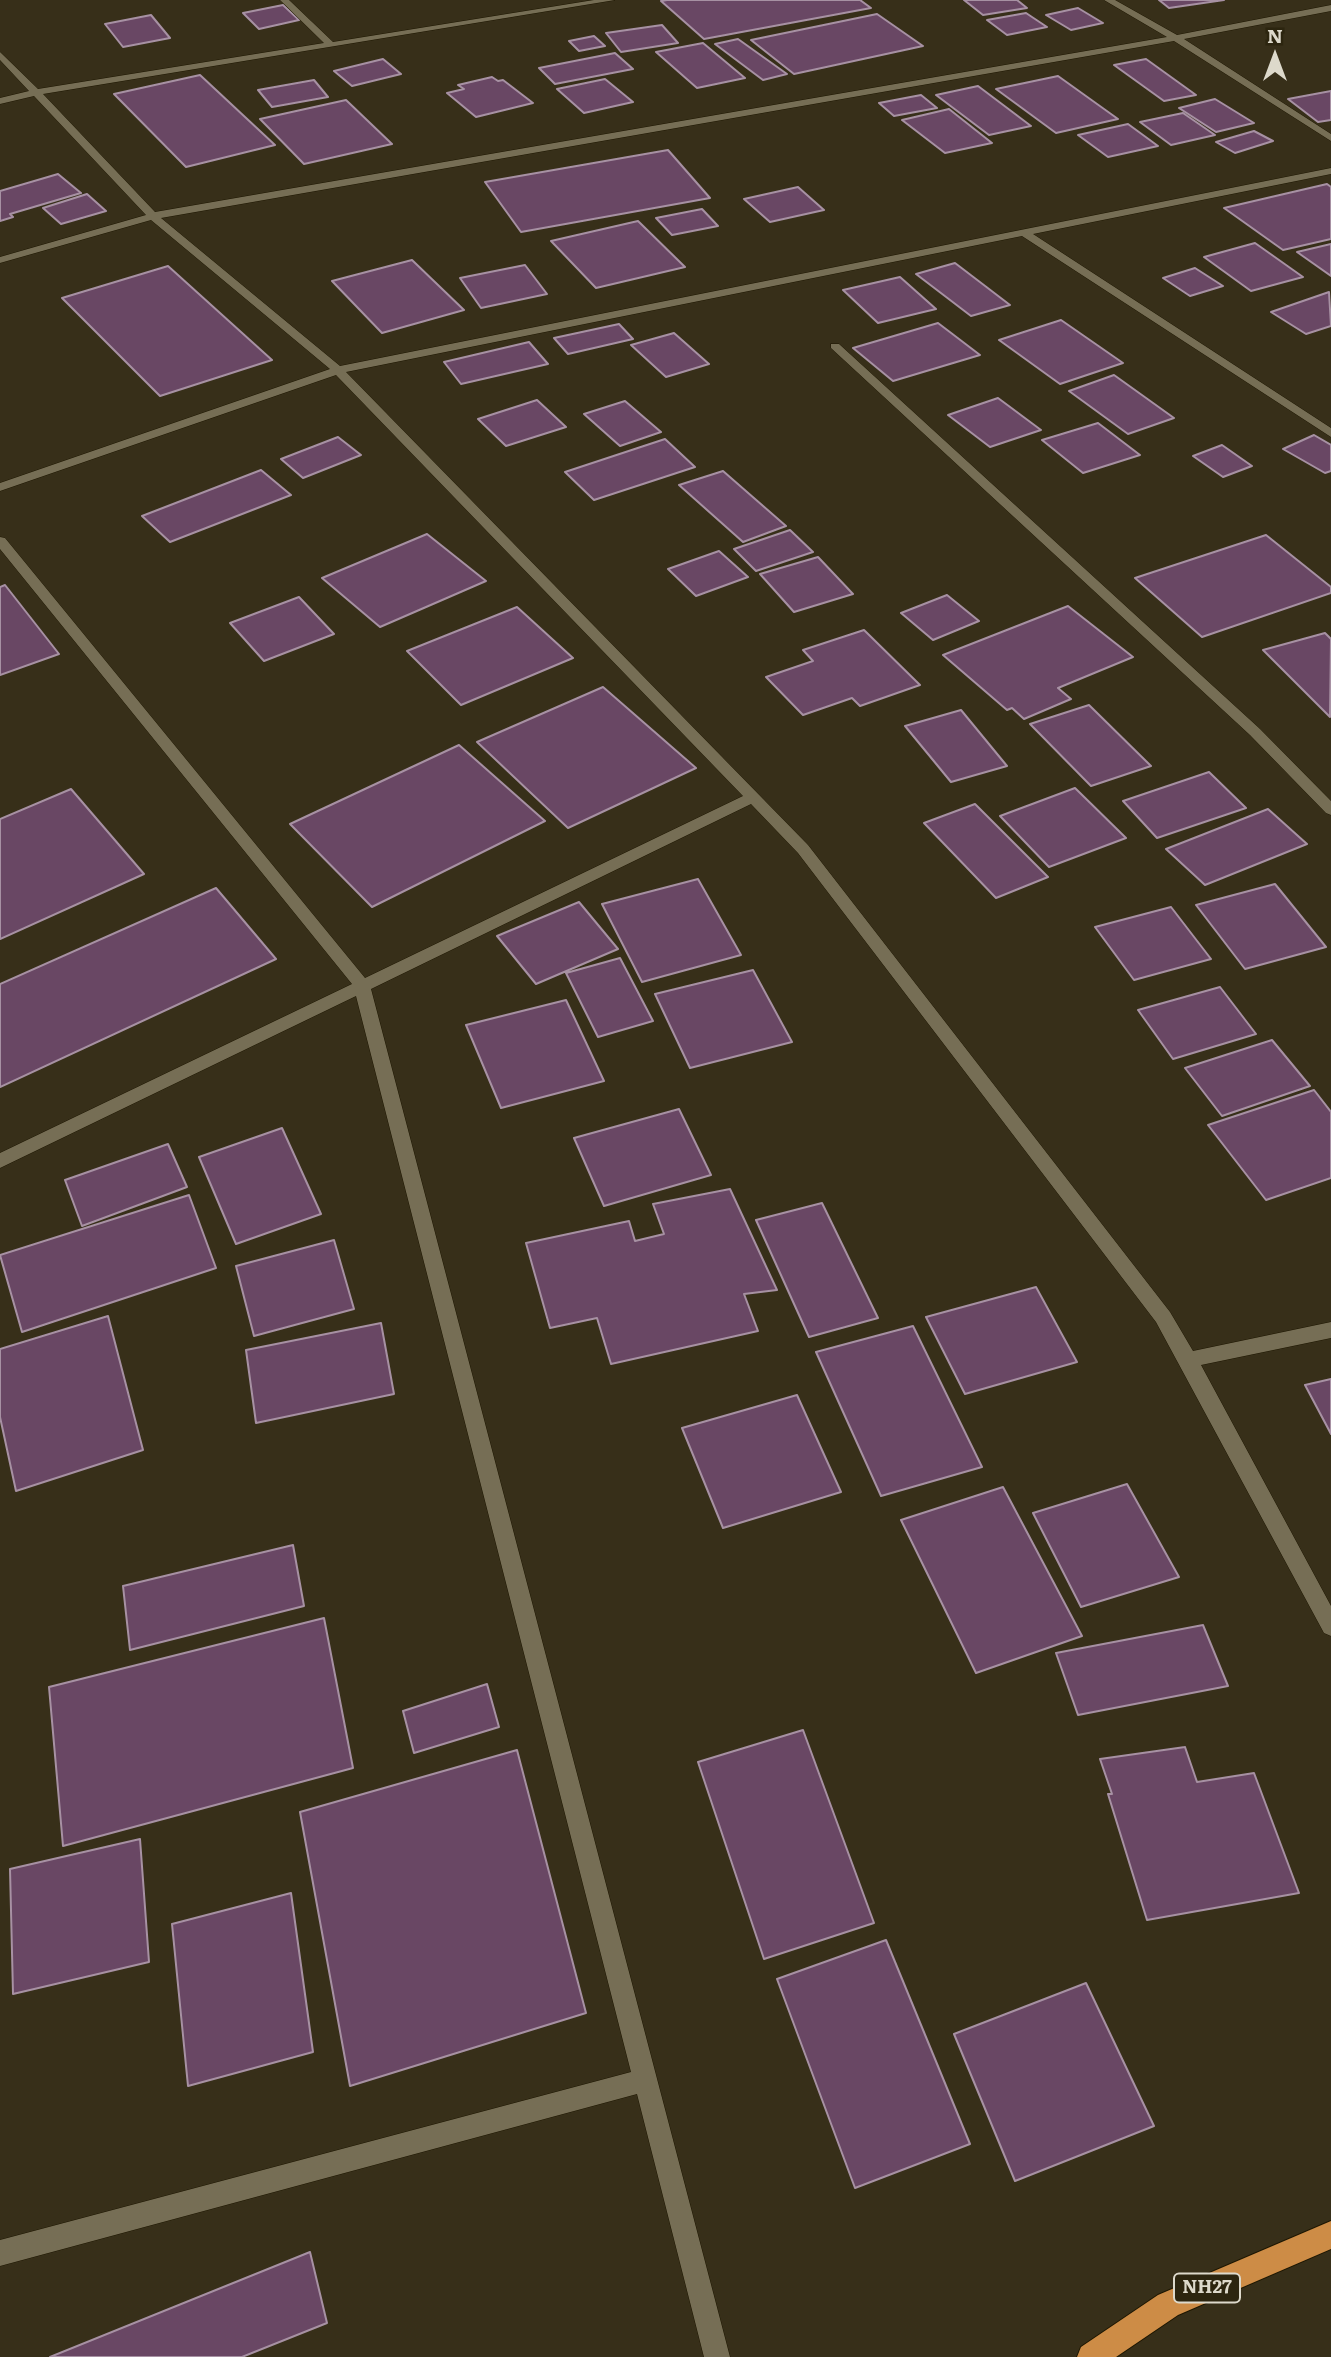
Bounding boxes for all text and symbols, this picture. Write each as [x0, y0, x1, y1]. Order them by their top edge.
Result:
north arrow [1240, 21, 1310, 91]
text: N [1267, 21, 1283, 49]
road number: NH27 [1174, 2274, 1240, 2302]

